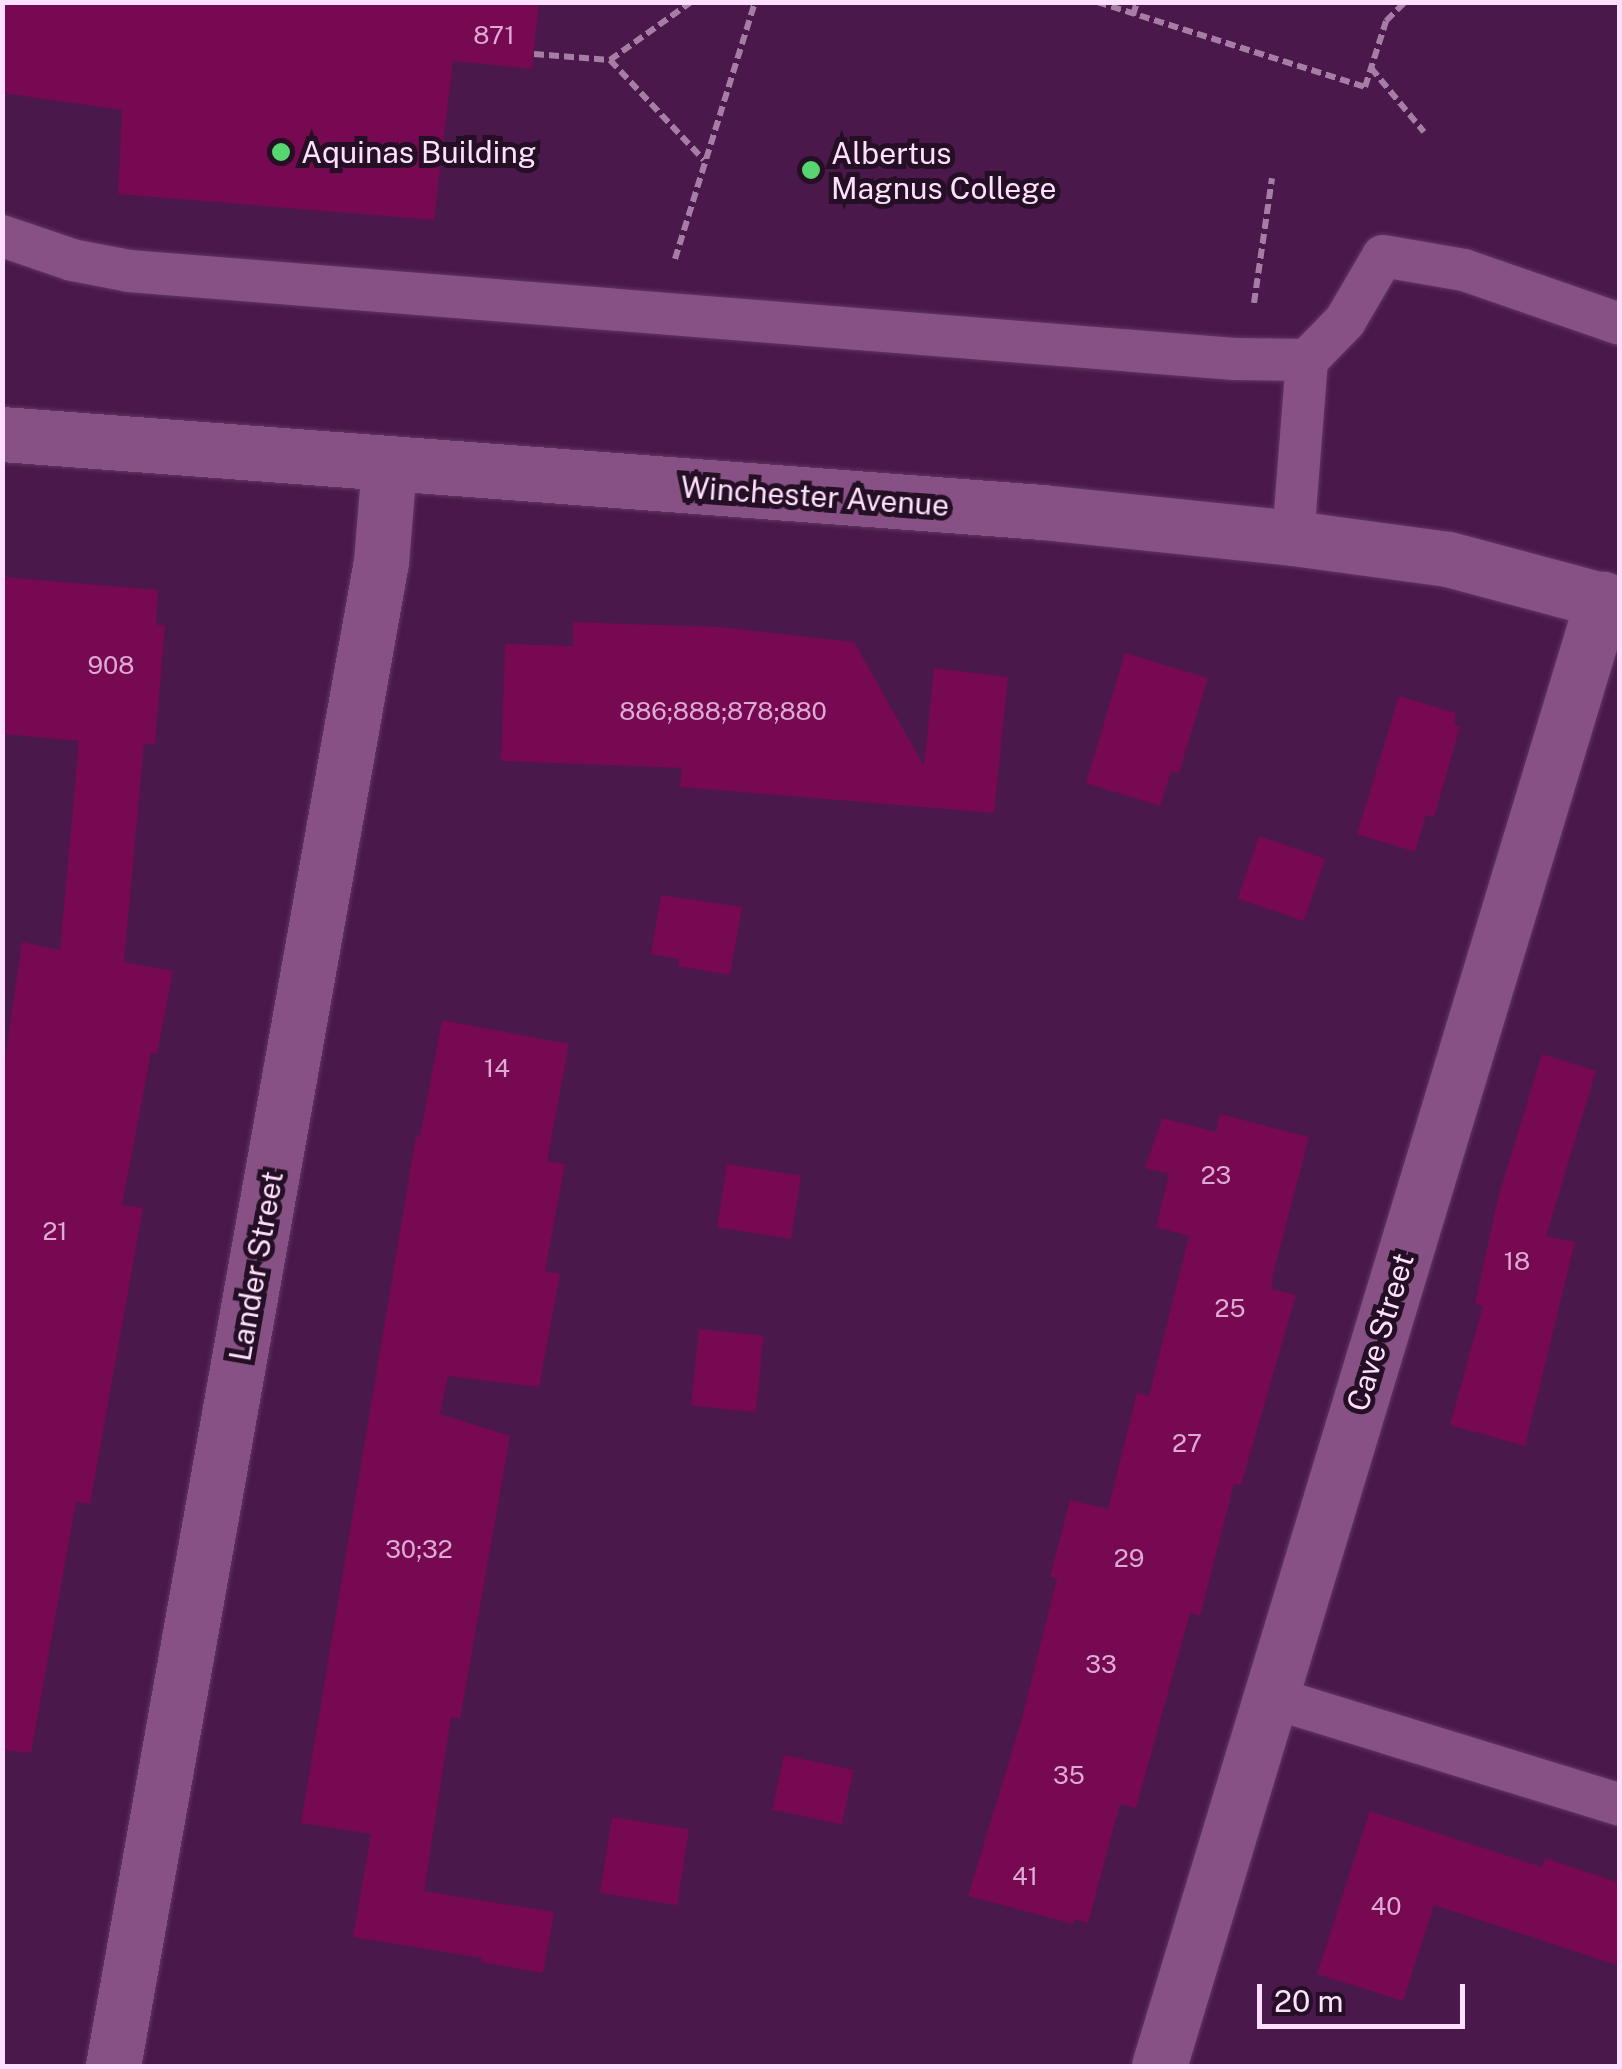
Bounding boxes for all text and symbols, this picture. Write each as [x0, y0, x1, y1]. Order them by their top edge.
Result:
house number: 871 [473, 20, 515, 50]
place label: Aquinas Building [301, 134, 537, 170]
place label: Albertus Magnus College [831, 135, 1057, 206]
marker: Aquinas Building [270, 141, 292, 163]
marker: Albertus Magnus College [800, 159, 822, 181]
street label: Winchester Avenue [680, 469, 950, 523]
house number: 908 [88, 650, 134, 680]
house number: 886;888;878;880 [619, 696, 827, 726]
house number: 14 [484, 1053, 510, 1083]
house number: 23 [1201, 1160, 1231, 1190]
street label: Lander Street [222, 1168, 290, 1364]
house number: 21 [42, 1216, 68, 1246]
house number: 18 [1504, 1246, 1530, 1276]
street label: Cave Street [1339, 1249, 1421, 1415]
house number: 25 [1215, 1293, 1245, 1323]
house number: 27 [1172, 1428, 1202, 1458]
house number: 30;32 [385, 1534, 453, 1564]
house number: 29 [1114, 1543, 1144, 1573]
house number: 33 [1085, 1649, 1117, 1679]
house number: 35 [1053, 1760, 1085, 1790]
house number: 41 [1012, 1861, 1038, 1891]
house number: 40 [1370, 1891, 1402, 1921]
scale bar [1262, 1964, 1470, 2026]
text: 20 m [1274, 1983, 1343, 2019]

